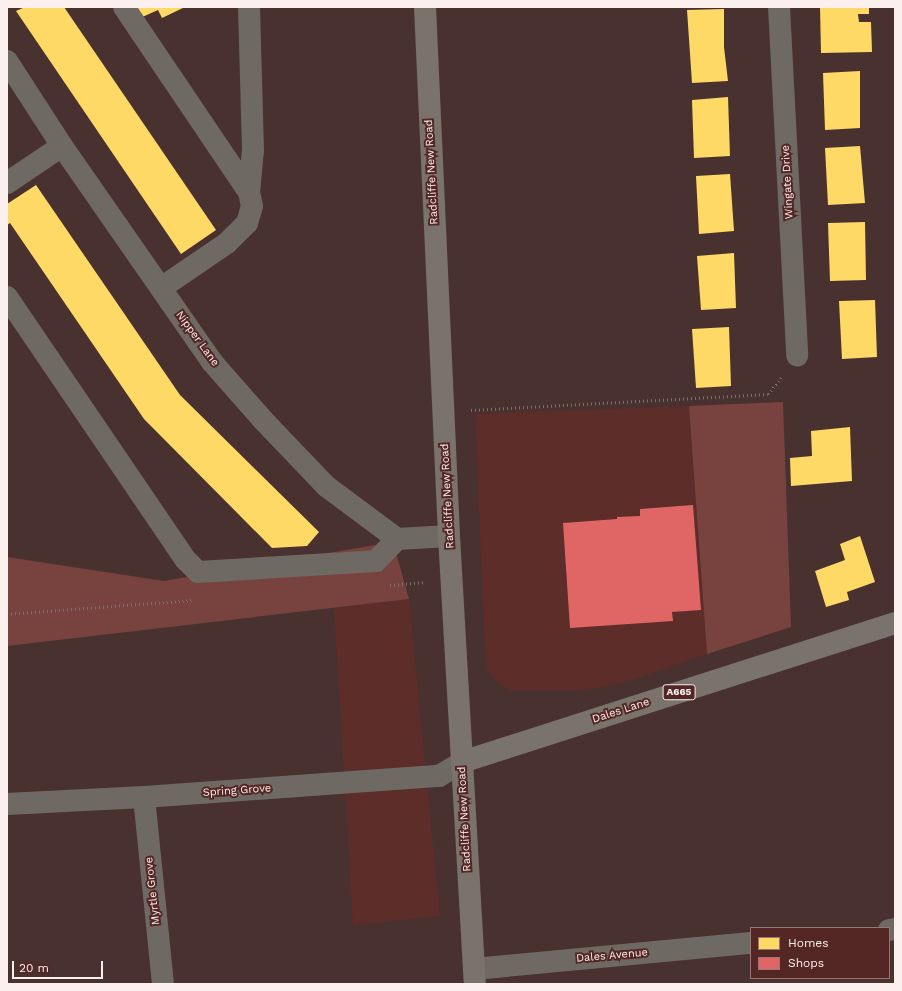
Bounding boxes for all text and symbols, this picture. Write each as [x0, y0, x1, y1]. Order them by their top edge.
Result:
street label: Radcliffe New Road [423, 119, 441, 225]
street label: Wingate Drive [779, 145, 797, 219]
street label: Nipper Lane [172, 309, 222, 369]
street label: Radcliffe New Road [439, 443, 457, 549]
road number: A665 [662, 684, 696, 700]
street label: Dales Lane [591, 696, 651, 726]
street label: Radcliffe New Road [456, 766, 474, 872]
street label: Spring Grove [202, 782, 272, 800]
street label: Myrtle Grove [143, 856, 163, 926]
legend [750, 927, 890, 979]
text: Homes [788, 936, 829, 950]
street label: Dales Avenue [575, 946, 649, 966]
scale bar [14, 953, 105, 979]
text: Shops [788, 956, 824, 970]
text: 20 m [19, 961, 49, 975]

